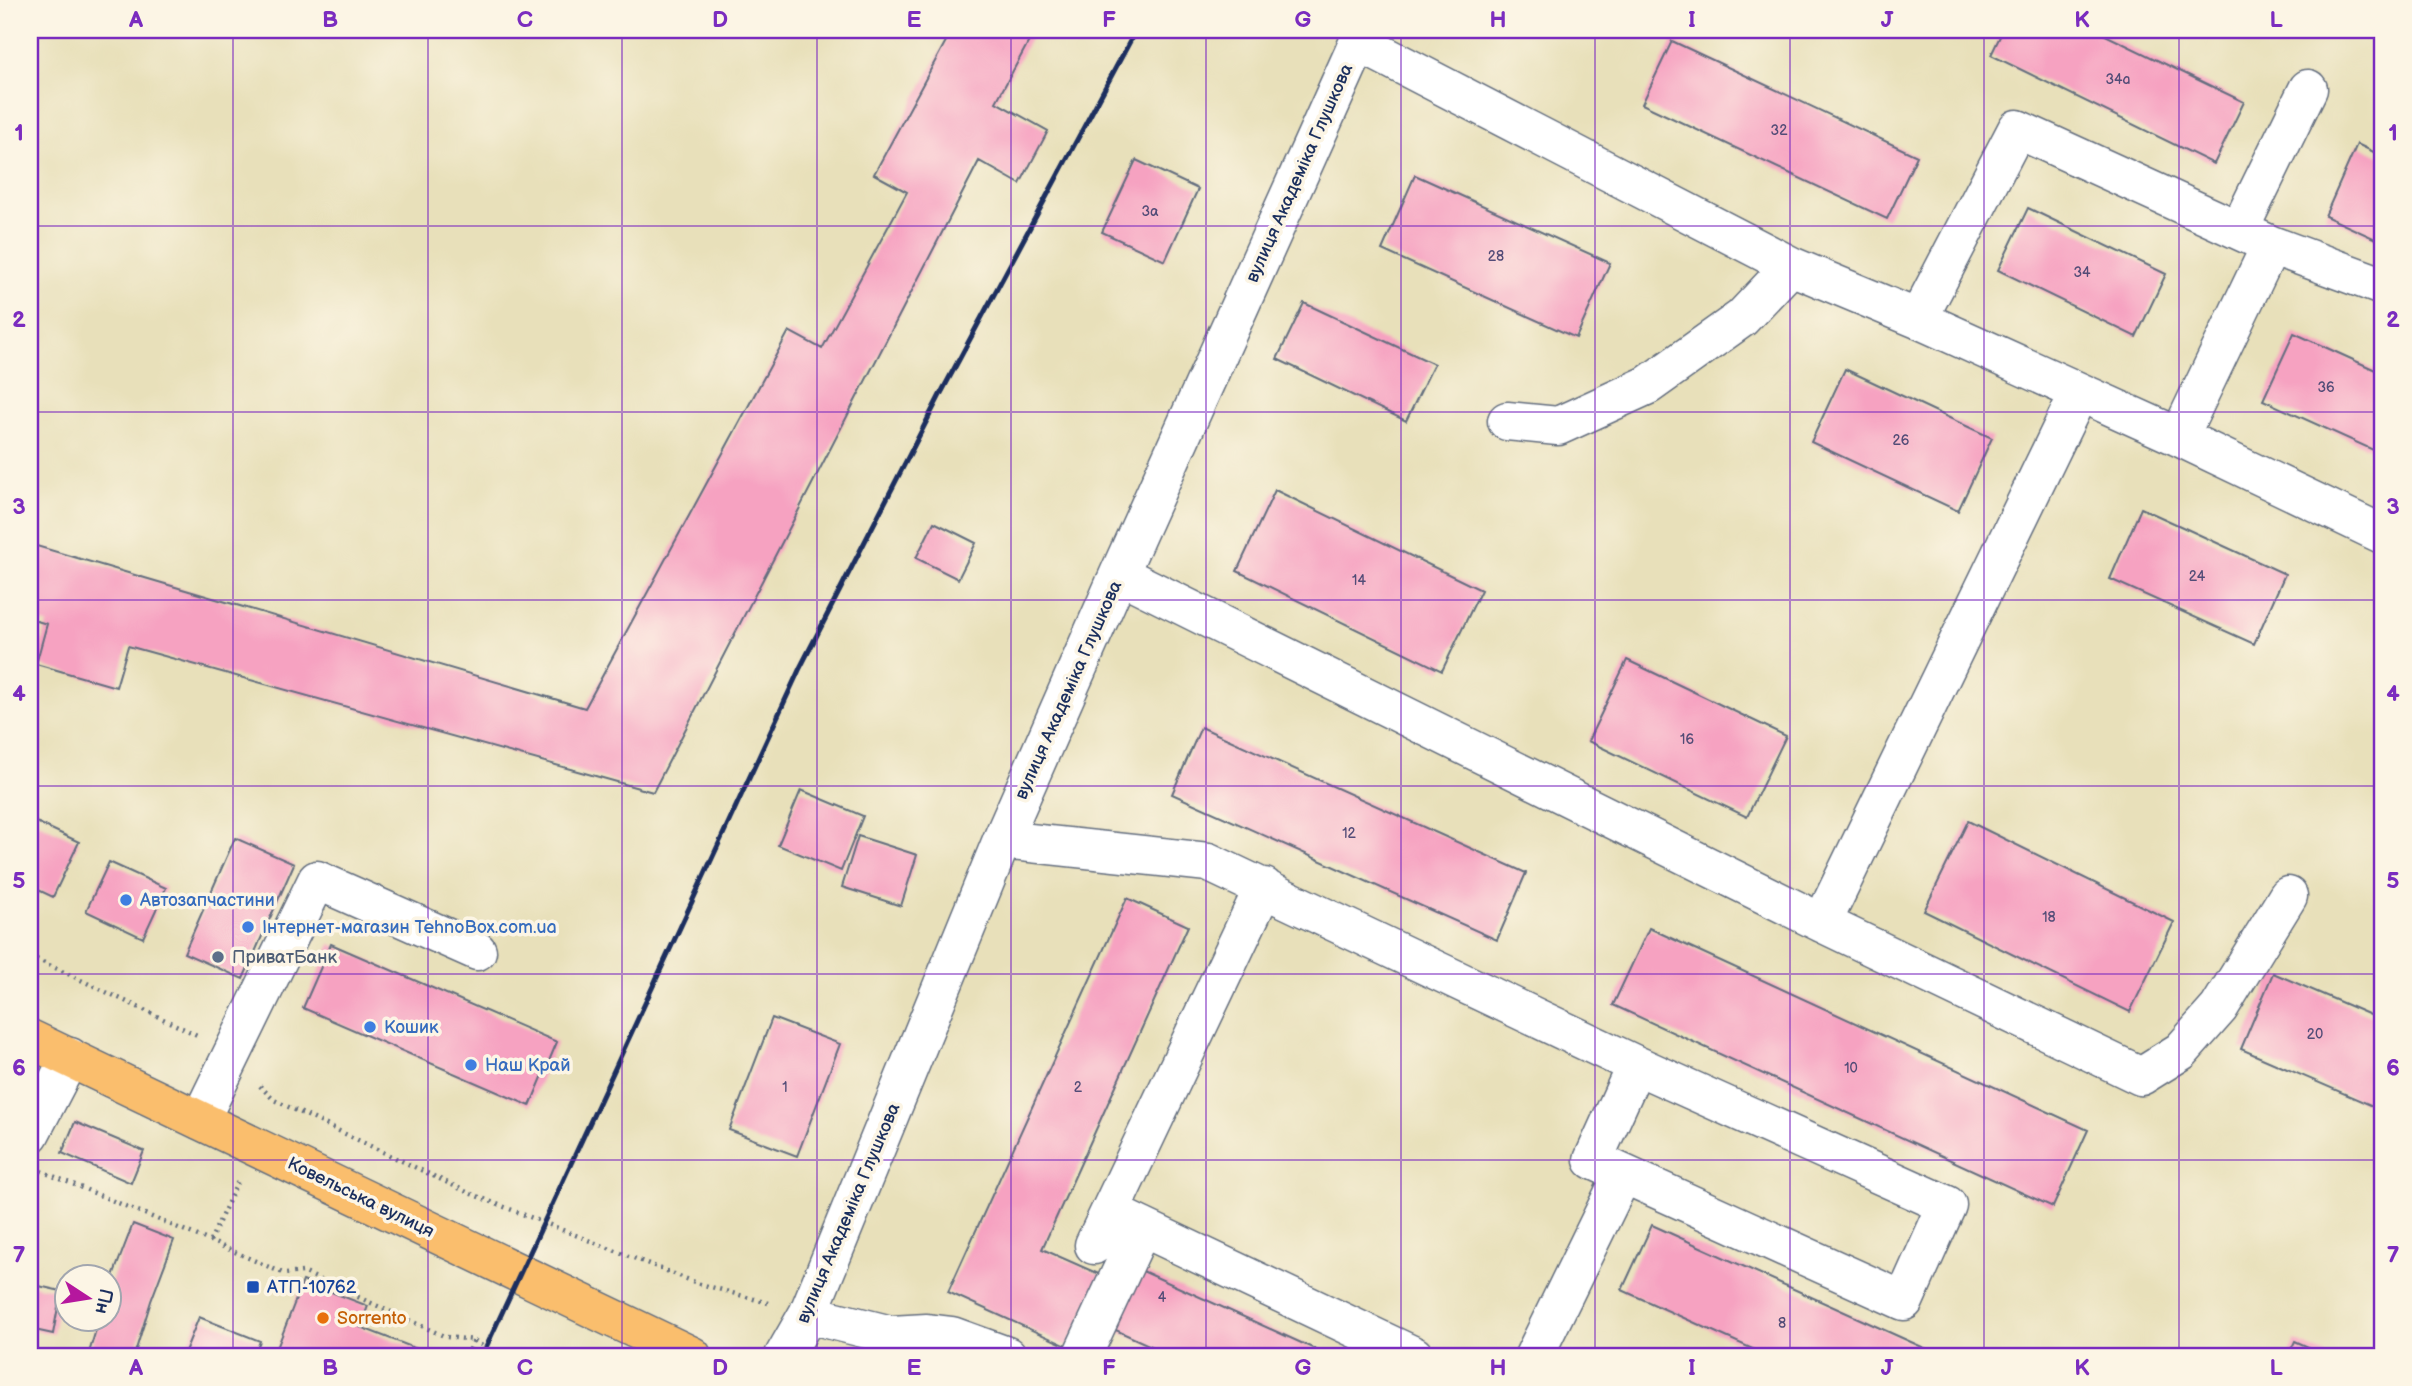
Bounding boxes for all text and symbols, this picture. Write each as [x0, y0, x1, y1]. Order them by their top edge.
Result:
text: A [128, 6, 144, 34]
text: B [322, 6, 338, 34]
text: C [517, 6, 533, 34]
text: D [712, 6, 728, 34]
text: E [907, 6, 922, 34]
text: F [1102, 6, 1116, 34]
text: G [1295, 6, 1312, 34]
text: H [1489, 6, 1507, 34]
text: I [1688, 6, 1696, 34]
text: J [1881, 6, 1894, 34]
text: K [2074, 6, 2090, 34]
text: L [2269, 6, 2283, 34]
street label: вулиця Академіка Глушкова [1242, 60, 1357, 286]
house number: 34a [2105, 71, 2131, 88]
text: 1 [14, 119, 24, 147]
text: 1 [2388, 119, 2398, 147]
house number: 32 [1771, 122, 1788, 139]
house number: 3а [1142, 203, 1159, 220]
house number: 28 [1488, 248, 1504, 265]
house number: 34 [2073, 264, 2091, 281]
text: 2 [12, 306, 26, 334]
text: 2 [2386, 306, 2400, 334]
house number: 36 [2317, 379, 2335, 396]
house number: 26 [1893, 432, 1910, 449]
text: 3 [12, 493, 26, 521]
text: 3 [2386, 493, 2400, 521]
house number: 24 [2189, 568, 2206, 585]
house number: 14 [1352, 572, 1366, 589]
street label: вулиця Академіка Глушкова [1011, 577, 1126, 803]
text: 4 [12, 680, 26, 708]
text: 4 [2386, 680, 2400, 708]
house number: 16 [1680, 731, 1694, 748]
house number: 12 [1342, 825, 1357, 842]
text: 5 [12, 867, 26, 895]
text: 5 [2386, 867, 2400, 895]
place label: Автозапчастини [139, 890, 275, 911]
marker: Автозапчастини [118, 892, 134, 908]
house number: 18 [2042, 909, 2056, 926]
place label: Інтернет-магазин TehnoBox.com.ua [262, 917, 557, 938]
marker: Інтернет-магазин TehnoBox.com.ua [240, 919, 256, 935]
place label: ПриватБанк [232, 947, 337, 968]
marker: ПриватБанк [210, 949, 226, 965]
place label: Кошик [384, 1017, 439, 1038]
marker: Кошик [362, 1019, 378, 1035]
house number: 20 [2307, 1026, 2323, 1043]
text: 6 [12, 1054, 26, 1082]
text: 6 [2386, 1054, 2400, 1082]
place label: Наш Край [485, 1055, 570, 1076]
marker: Наш Край [463, 1057, 479, 1073]
house number: 10 [1844, 1060, 1858, 1077]
house number: 1 [782, 1079, 788, 1096]
house number: 2 [1074, 1079, 1083, 1096]
street label: вулиця Академіка Глушкова [792, 1100, 905, 1327]
street label: Ковельська вулиця [284, 1153, 438, 1242]
text: 7 [13, 1241, 26, 1269]
text: 7 [2387, 1241, 2400, 1269]
north arrow [52, 1264, 122, 1334]
place label: АТП-10762 [266, 1277, 357, 1298]
marker: АТП-10762 [245, 1279, 261, 1295]
text: Пн [89, 1286, 117, 1316]
house number: 4 [1158, 1289, 1167, 1306]
place label: Sorrento [337, 1308, 407, 1329]
marker: Sorrento [315, 1310, 331, 1326]
house number: 8 [1778, 1315, 1786, 1332]
text: A [128, 1354, 144, 1382]
text: B [322, 1354, 338, 1382]
text: C [517, 1354, 533, 1382]
text: D [712, 1354, 728, 1382]
text: E [907, 1354, 922, 1382]
text: F [1102, 1354, 1116, 1382]
text: G [1295, 1354, 1312, 1382]
text: H [1489, 1354, 1507, 1382]
text: I [1688, 1354, 1696, 1382]
text: J [1881, 1354, 1894, 1382]
text: K [2074, 1354, 2090, 1382]
text: L [2269, 1354, 2283, 1382]

